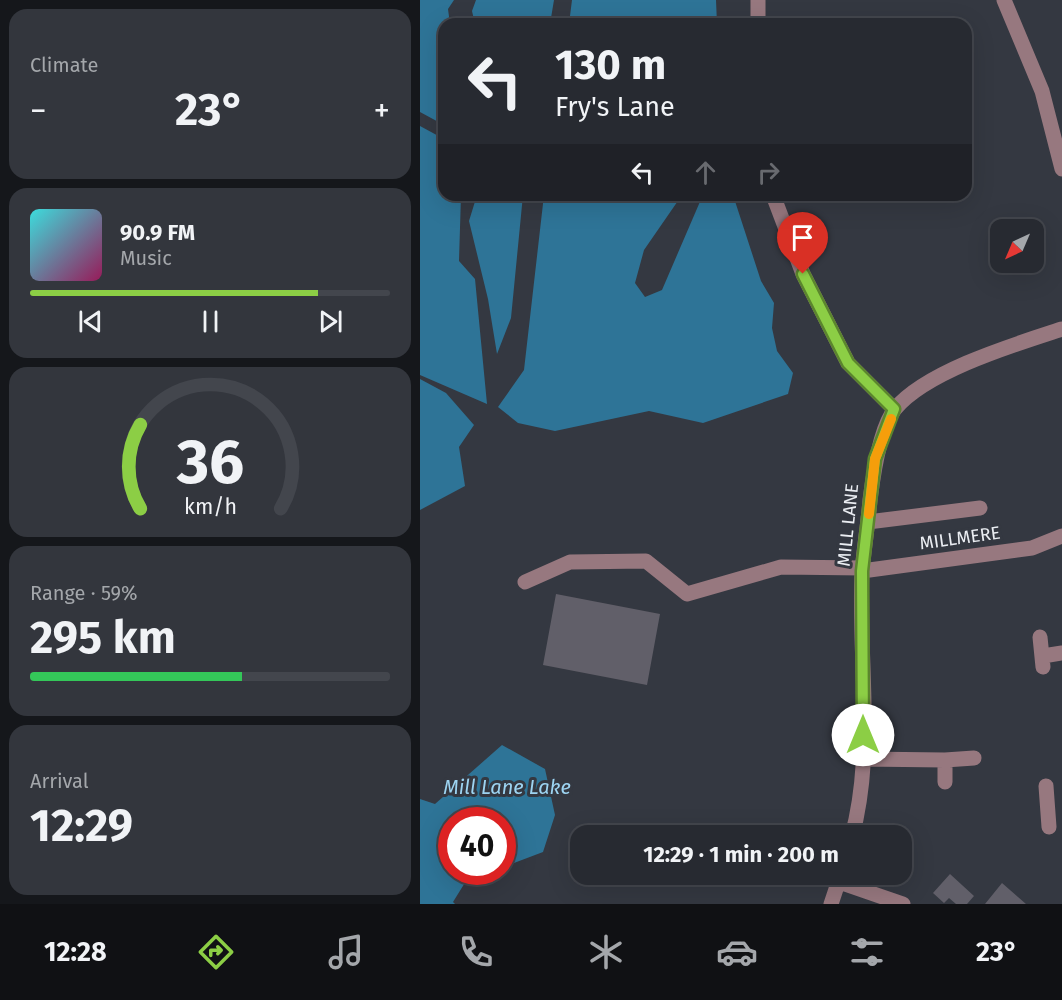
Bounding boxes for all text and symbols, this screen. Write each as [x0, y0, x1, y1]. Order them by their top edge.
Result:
text: 130 m [555, 40, 666, 90]
icon: left [456, 42, 534, 120]
text: Climate [30, 53, 98, 77]
text: 23° [175, 83, 245, 137]
text: − [30, 91, 47, 131]
text: + [374, 91, 390, 131]
text: Fry's Lane [555, 91, 675, 123]
icon: left [626, 156, 659, 189]
icon: ahead [689, 156, 722, 189]
icon: right [752, 156, 785, 189]
pin [777, 212, 828, 274]
text: 90.9 FM [120, 219, 195, 246]
north arrow [990, 219, 1044, 273]
map controls [990, 219, 1044, 273]
icon: arrive [786, 221, 819, 254]
text: Music [120, 246, 172, 270]
icon: previous [74, 305, 107, 338]
icon: pause [194, 305, 227, 338]
icon: next [314, 305, 347, 338]
text: 36 [175, 425, 244, 500]
street label: MILL LANE [833, 482, 863, 568]
text: km/h [183, 494, 237, 520]
street label: MILLMERE [918, 521, 1002, 555]
text: Range · 59% [30, 581, 138, 605]
text: 295 km [30, 611, 176, 665]
position arrow [831, 703, 895, 767]
text: Arrival [30, 769, 89, 793]
water label: Mill Lane Lake [443, 775, 571, 799]
text: 12:29 [30, 799, 133, 853]
speed limit sign: 40 [438, 807, 516, 885]
text: 12:29 · 1 min · 200 m [643, 841, 839, 868]
icon: directions [195, 931, 237, 973]
icon: music [325, 931, 367, 973]
icon: phone [455, 931, 497, 973]
icon: climate [585, 931, 627, 973]
icon: car [716, 931, 758, 973]
icon: filters [846, 931, 888, 973]
text: 12:28 [44, 936, 107, 968]
text: 23° [976, 936, 1018, 968]

